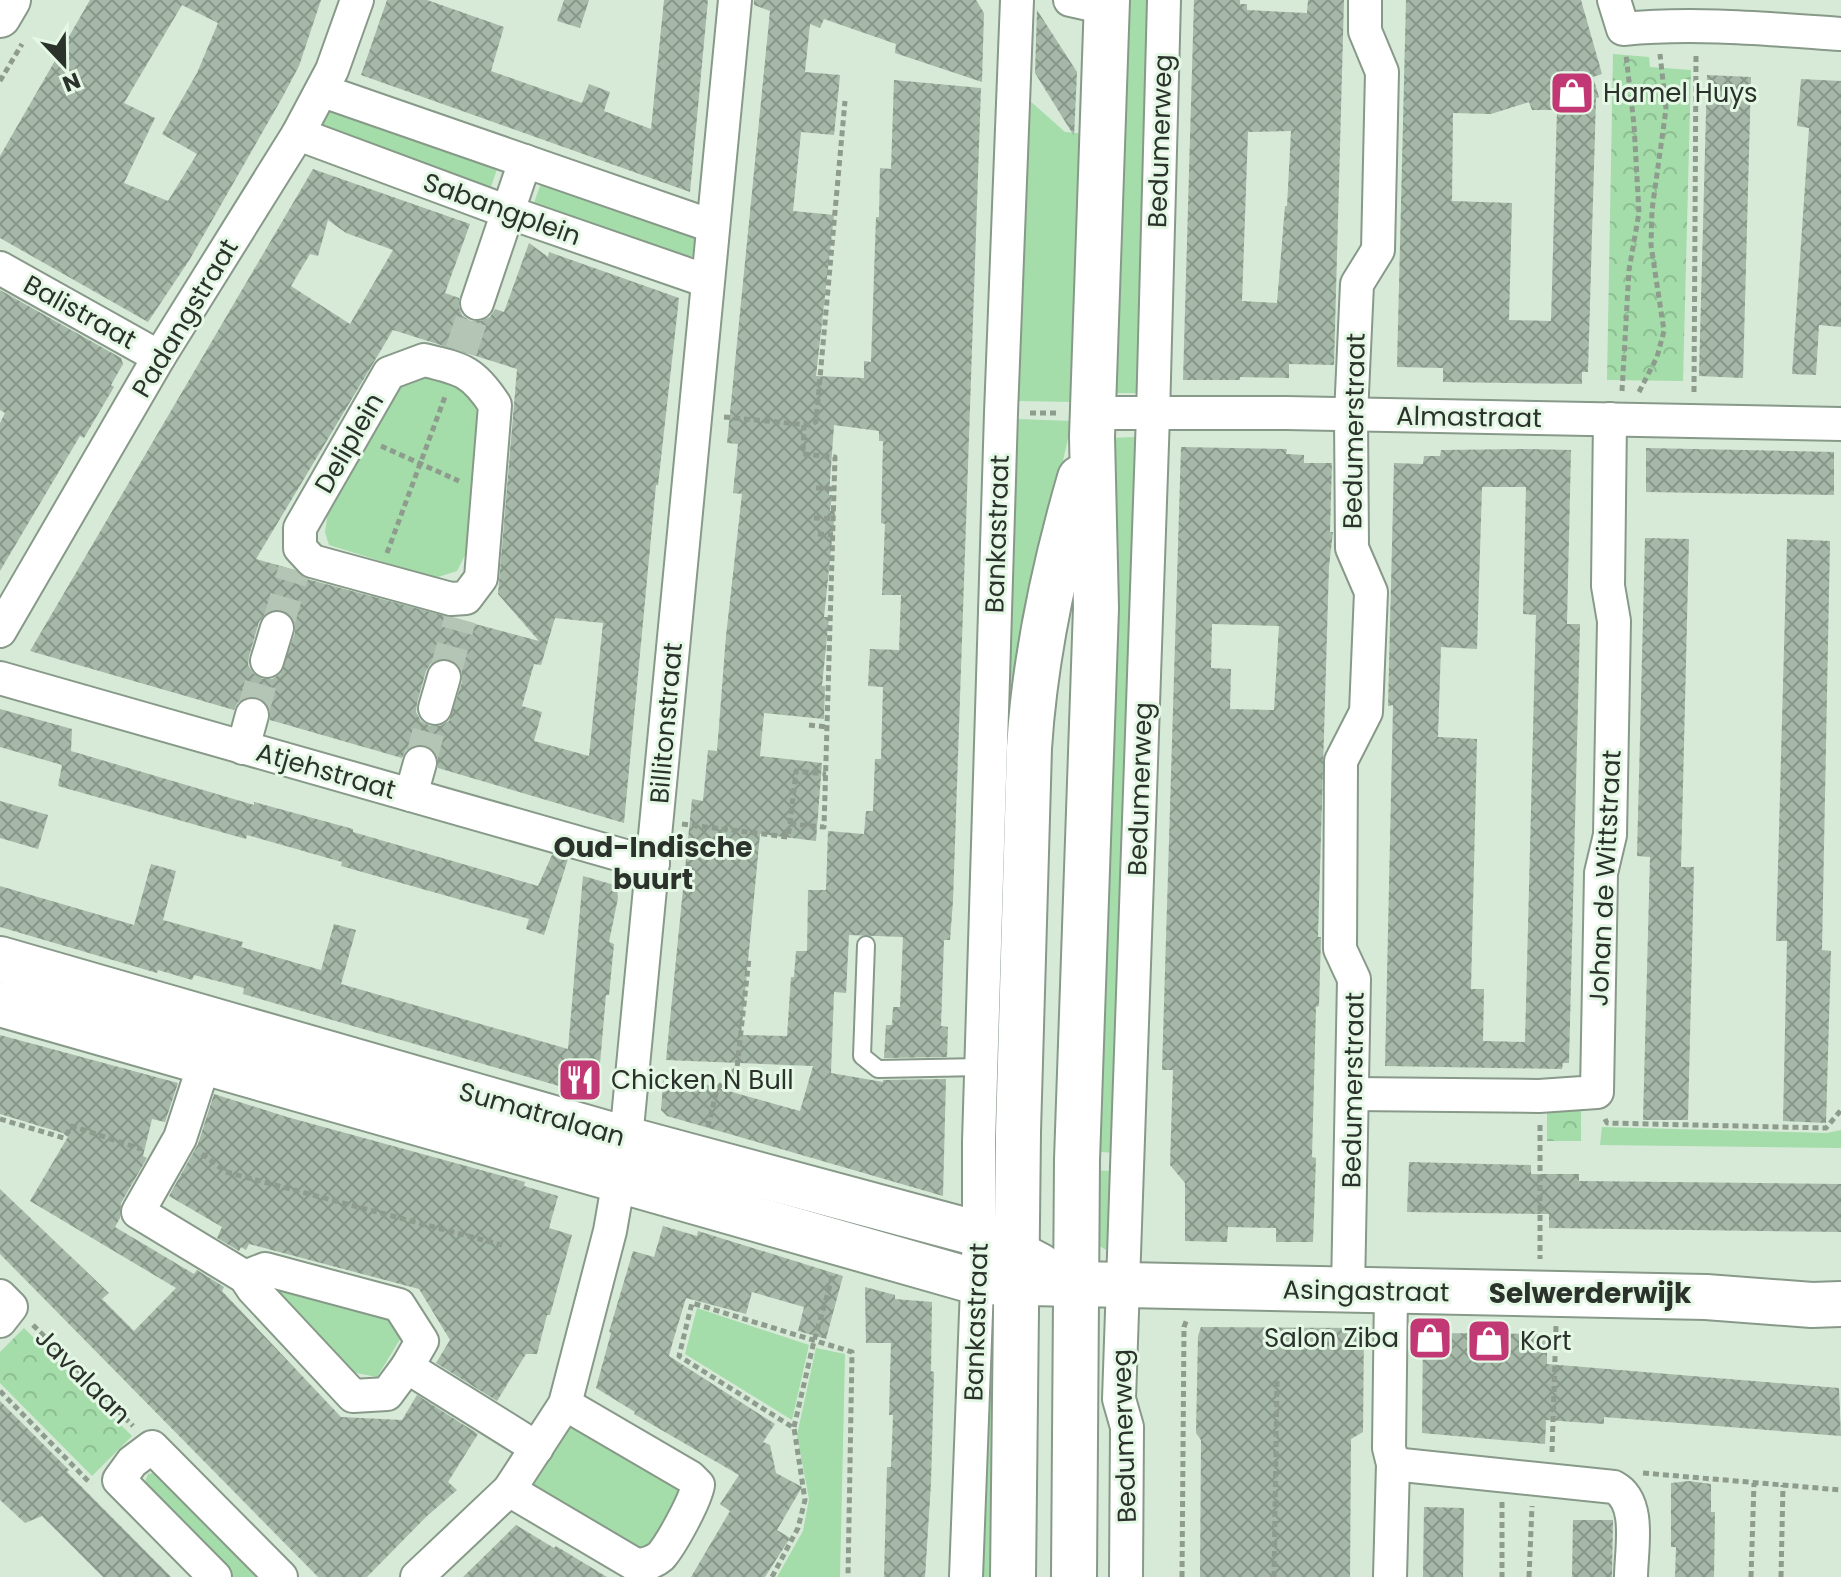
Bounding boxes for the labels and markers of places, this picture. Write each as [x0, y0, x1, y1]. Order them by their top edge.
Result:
shop icon: Hamel Huys [1548, 69, 1596, 117]
place label: Hamel Huys [1603, 75, 1758, 111]
restaurant icon: Chicken N Bull [556, 1056, 604, 1104]
place label: Chicken N Bull [611, 1062, 794, 1098]
shop icon: Salon Ziba [1406, 1314, 1454, 1362]
shop icon: Kort [1465, 1317, 1513, 1365]
place label: Salon Ziba [1264, 1320, 1399, 1356]
place label: Kort [1520, 1323, 1571, 1359]

